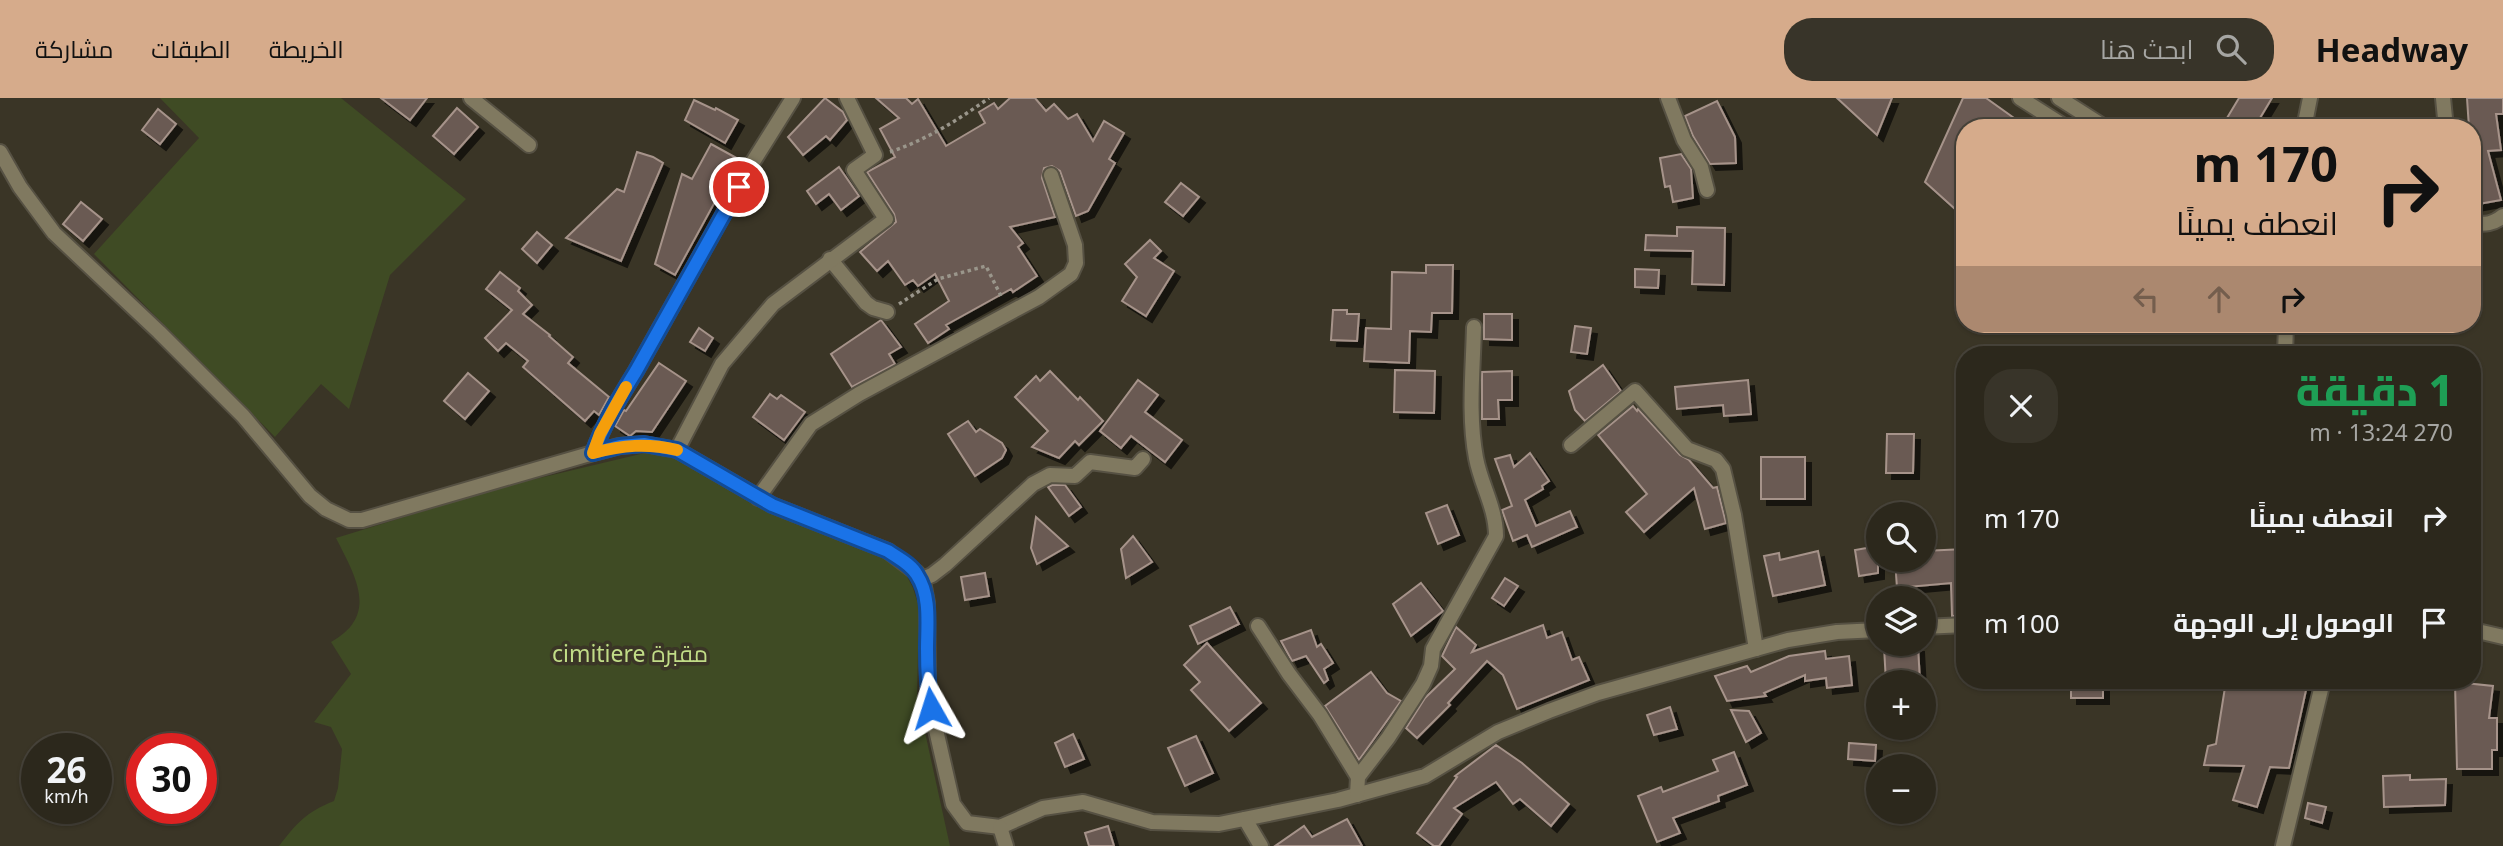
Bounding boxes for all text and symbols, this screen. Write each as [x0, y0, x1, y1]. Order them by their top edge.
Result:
search box [1784, 18, 2274, 81]
text: Headway [2316, 27, 2468, 72]
icon: search [2212, 30, 2250, 68]
text: ابحث هنا [2100, 31, 2194, 67]
text: مشاركة [35, 32, 113, 65]
text: الطبقات [151, 32, 231, 65]
text: الخريطة [269, 32, 344, 65]
text: 170 m [2193, 130, 2338, 196]
icon: right [2362, 147, 2453, 238]
pin [709, 157, 769, 217]
icon: arrive [720, 168, 758, 206]
text: انعطف يمينًا [2176, 201, 2338, 244]
icon: left [2127, 280, 2165, 318]
icon: ahead [2200, 280, 2238, 318]
icon: right [2273, 280, 2311, 318]
text: 1 دقيقة [2296, 361, 2453, 418]
button: close [1984, 369, 2058, 443]
text: 270 m · 13:24 [2309, 416, 2453, 448]
text: انعطف يمينًا [2249, 499, 2394, 535]
icon: right [2415, 499, 2453, 537]
text: 170 m [1984, 500, 2060, 536]
map controls [1866, 502, 1936, 824]
button: search [1866, 502, 1936, 572]
button: layers [1866, 586, 1936, 656]
text: الوصول إلى الوجهة [2173, 604, 2394, 640]
icon: arrive [2415, 604, 2453, 642]
text: 100 m [1984, 605, 2060, 641]
park label: cimitiere مقبرة [552, 637, 708, 669]
button: + [1866, 670, 1936, 740]
position arrow [894, 671, 968, 745]
speed limit sign: 30 [126, 733, 217, 824]
text: 26 [46, 746, 87, 793]
button: − [1866, 754, 1936, 824]
text: km/h [44, 784, 89, 808]

